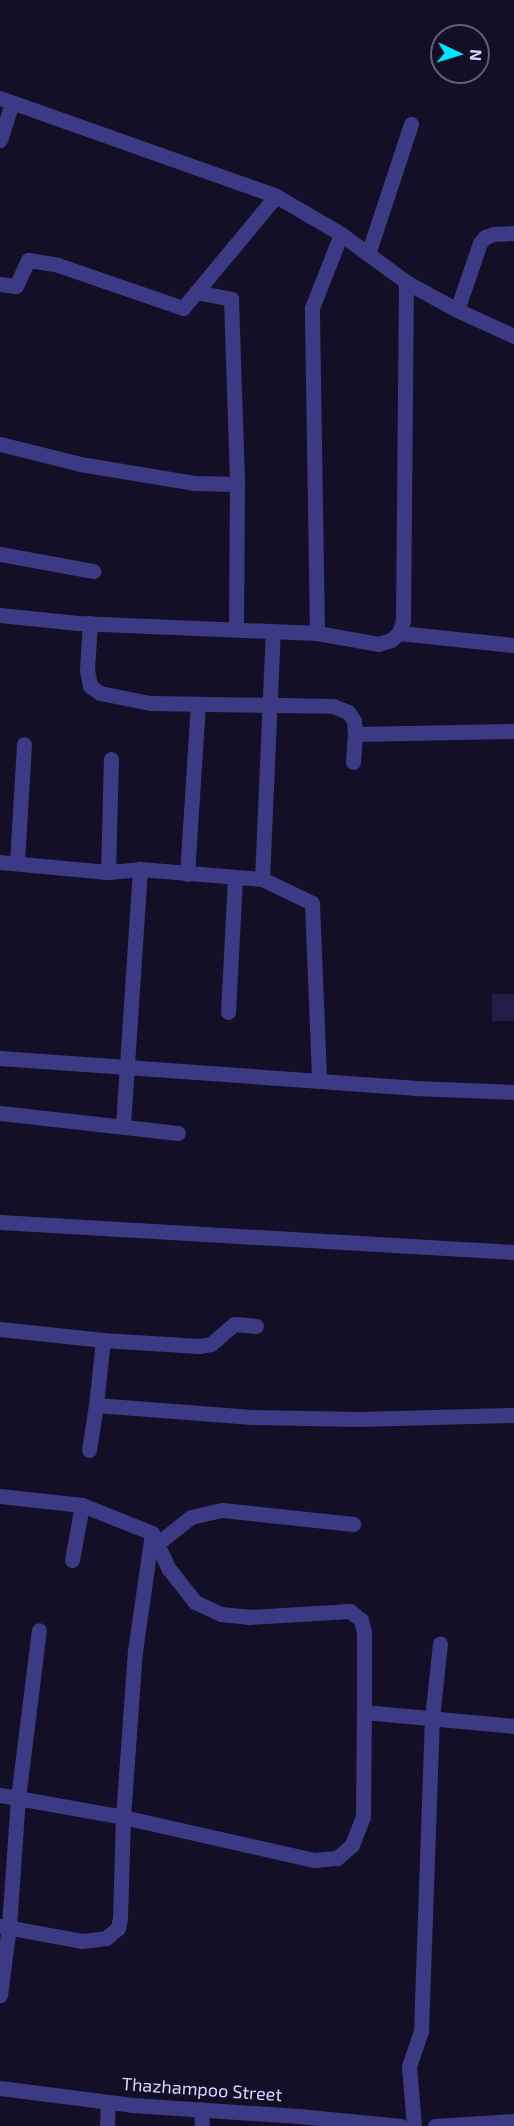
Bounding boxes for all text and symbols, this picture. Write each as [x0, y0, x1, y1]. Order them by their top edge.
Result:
north arrow [430, 24, 490, 84]
text: N [467, 49, 486, 62]
street label: Thazhampoo Street [121, 2073, 283, 2105]

